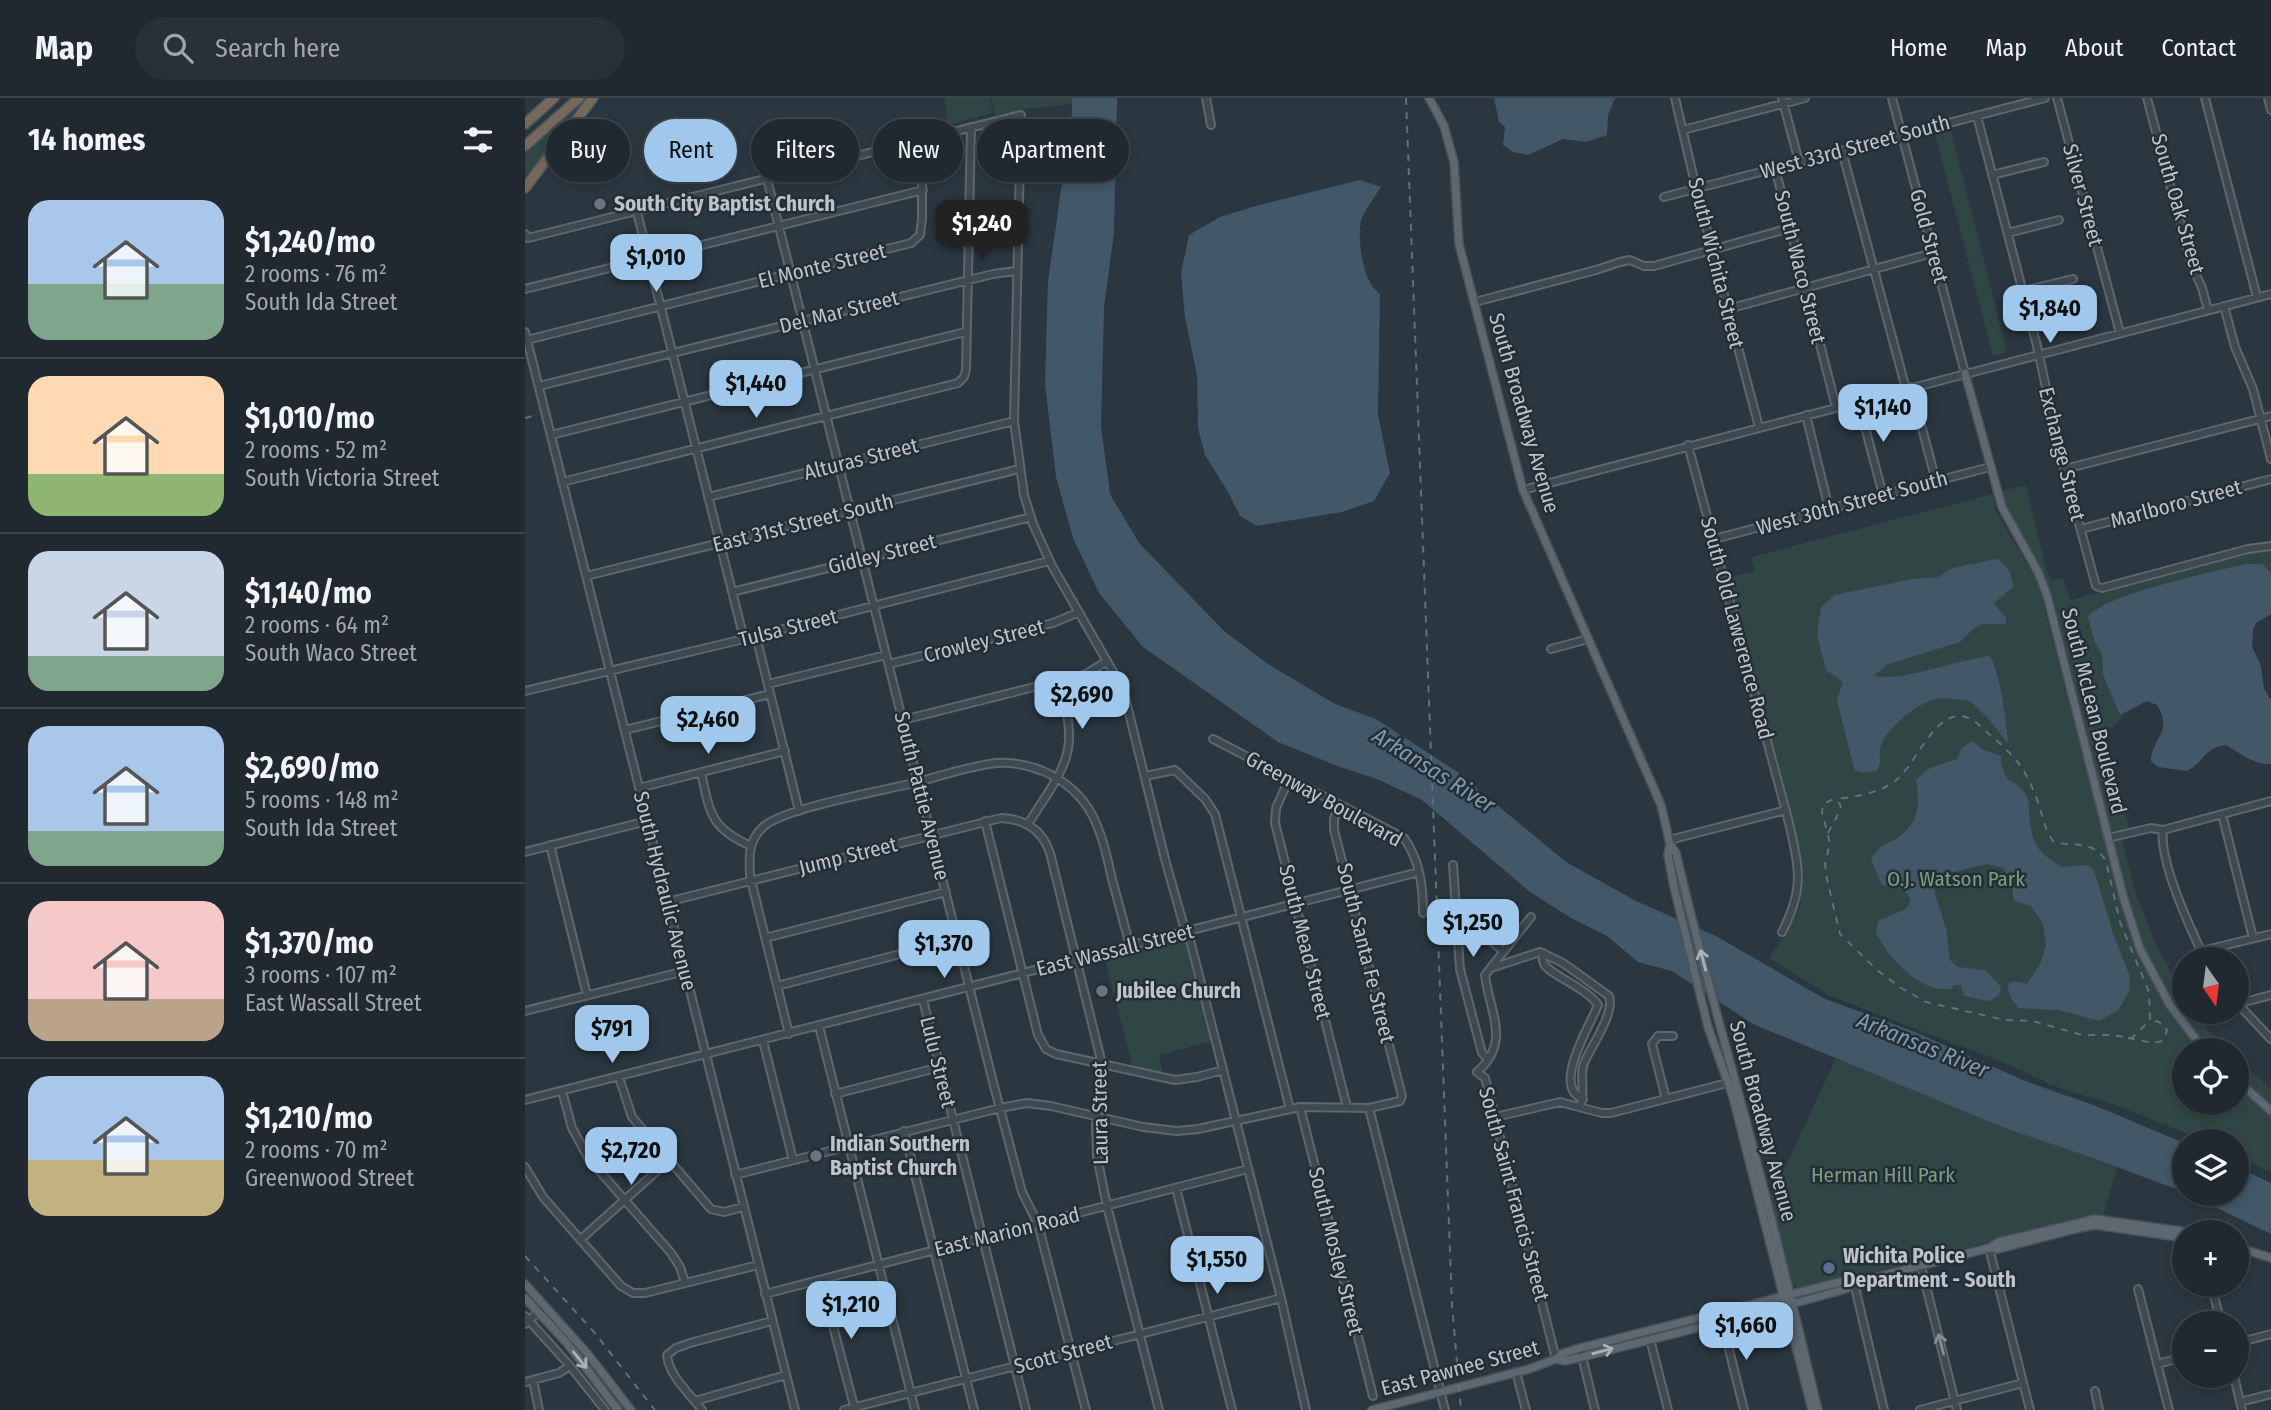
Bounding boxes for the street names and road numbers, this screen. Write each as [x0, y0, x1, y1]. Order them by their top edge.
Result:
street label: West 33rd Street South [1757, 109, 1953, 185]
street label: South Oak Street [2146, 131, 2211, 277]
street label: Silver Street [2057, 141, 2109, 249]
street label: South Wichita Street [1682, 175, 1750, 351]
street label: Gold Street [1904, 186, 1954, 286]
street label: South Waco Street [1768, 188, 1832, 346]
street label: El Monte Street [755, 238, 889, 294]
street label: Del Mar Street [777, 285, 902, 339]
street label: South Broadway Avenue [1483, 310, 1565, 516]
street label: Exchange Street [2033, 385, 2091, 524]
street label: Alturas Street [801, 432, 921, 486]
street label: West 30th Street South [1754, 465, 1950, 541]
street label: Marlboro Street [2108, 474, 2245, 534]
street label: East 31st Street South [710, 488, 896, 558]
street label: South Old Lawerence Road [1695, 514, 1779, 742]
street label: Gidley Street [825, 528, 939, 580]
street label: Tulsa Street [736, 603, 840, 653]
street label: South McLean Boulevard [2056, 605, 2132, 817]
street label: Crowley Street [921, 613, 1047, 669]
street label: South Pattie Avenue [888, 709, 956, 883]
street label: Greenway Boulevard [1241, 745, 1407, 853]
street label: South Hydraulic Avenue [628, 789, 702, 993]
street label: Jump Street [796, 831, 900, 881]
street label: South Santa Fe Street [1331, 860, 1401, 1046]
street label: South Mead Street [1273, 862, 1337, 1022]
street label: East Wassall Street [1034, 918, 1196, 982]
street label: Lulu Street [914, 1014, 962, 1110]
street label: South Broadway Avenue [1724, 1018, 1802, 1224]
street label: Laura Street [1086, 1061, 1114, 1165]
street label: South Saint Francis Street [1473, 1084, 1555, 1304]
street label: South Mosley Street [1303, 1164, 1369, 1338]
street label: East Marion Road [932, 1201, 1082, 1263]
street label: Scott Street [1011, 1328, 1115, 1380]
street label: East Pawnee Street [1378, 1334, 1542, 1402]

